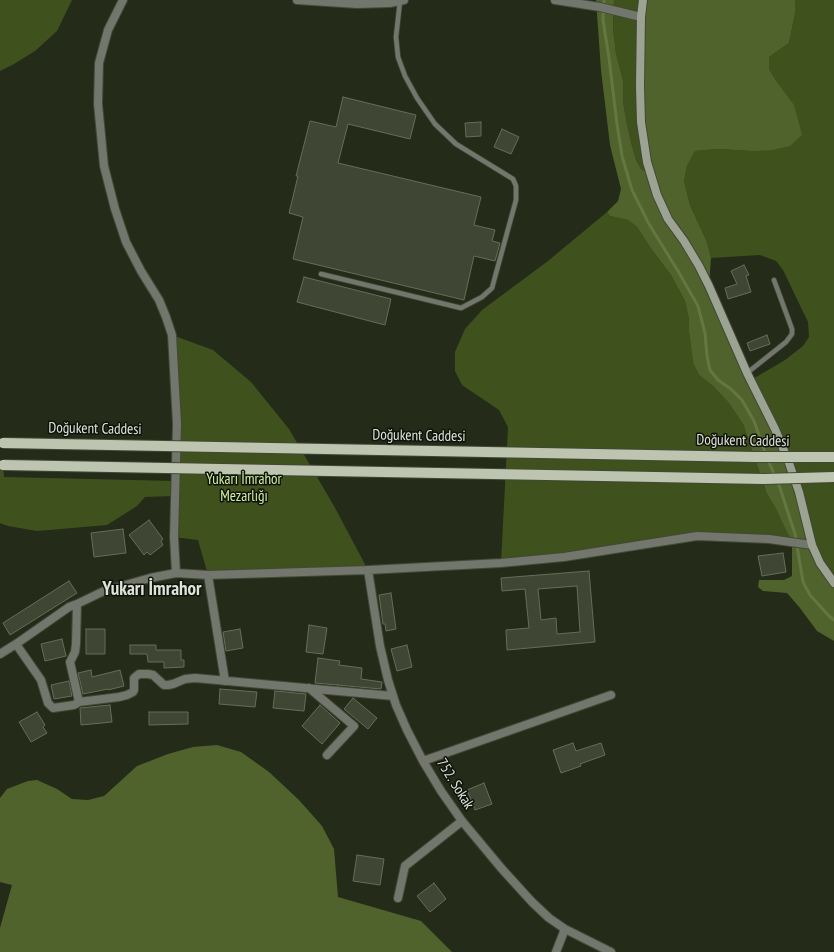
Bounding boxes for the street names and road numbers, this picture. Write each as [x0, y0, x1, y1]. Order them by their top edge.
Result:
street label: Doğukent Caddesi [48, 419, 142, 439]
street label: Doğukent Caddesi [372, 426, 466, 446]
street label: Doğukent Caddesi [696, 431, 790, 451]
street label: 752. Sokak [432, 755, 478, 813]

